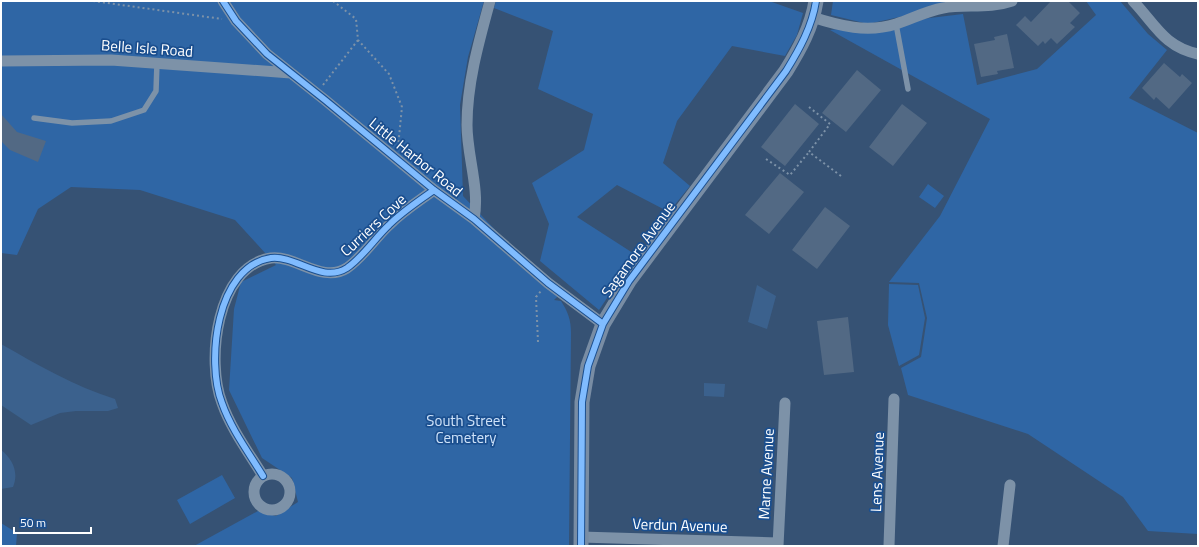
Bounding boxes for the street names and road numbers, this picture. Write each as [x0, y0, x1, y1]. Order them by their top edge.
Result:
street label: Belle Isle Road [100, 33, 194, 63]
street label: Little Harbor Road [364, 112, 468, 202]
street label: Curriers Cove [335, 188, 411, 262]
street label: Sagamore Avenue [595, 196, 681, 302]
street label: Marne Avenue [752, 428, 780, 520]
street label: Lens Avenue [864, 432, 890, 512]
street label: Verdun Avenue [632, 512, 728, 538]

